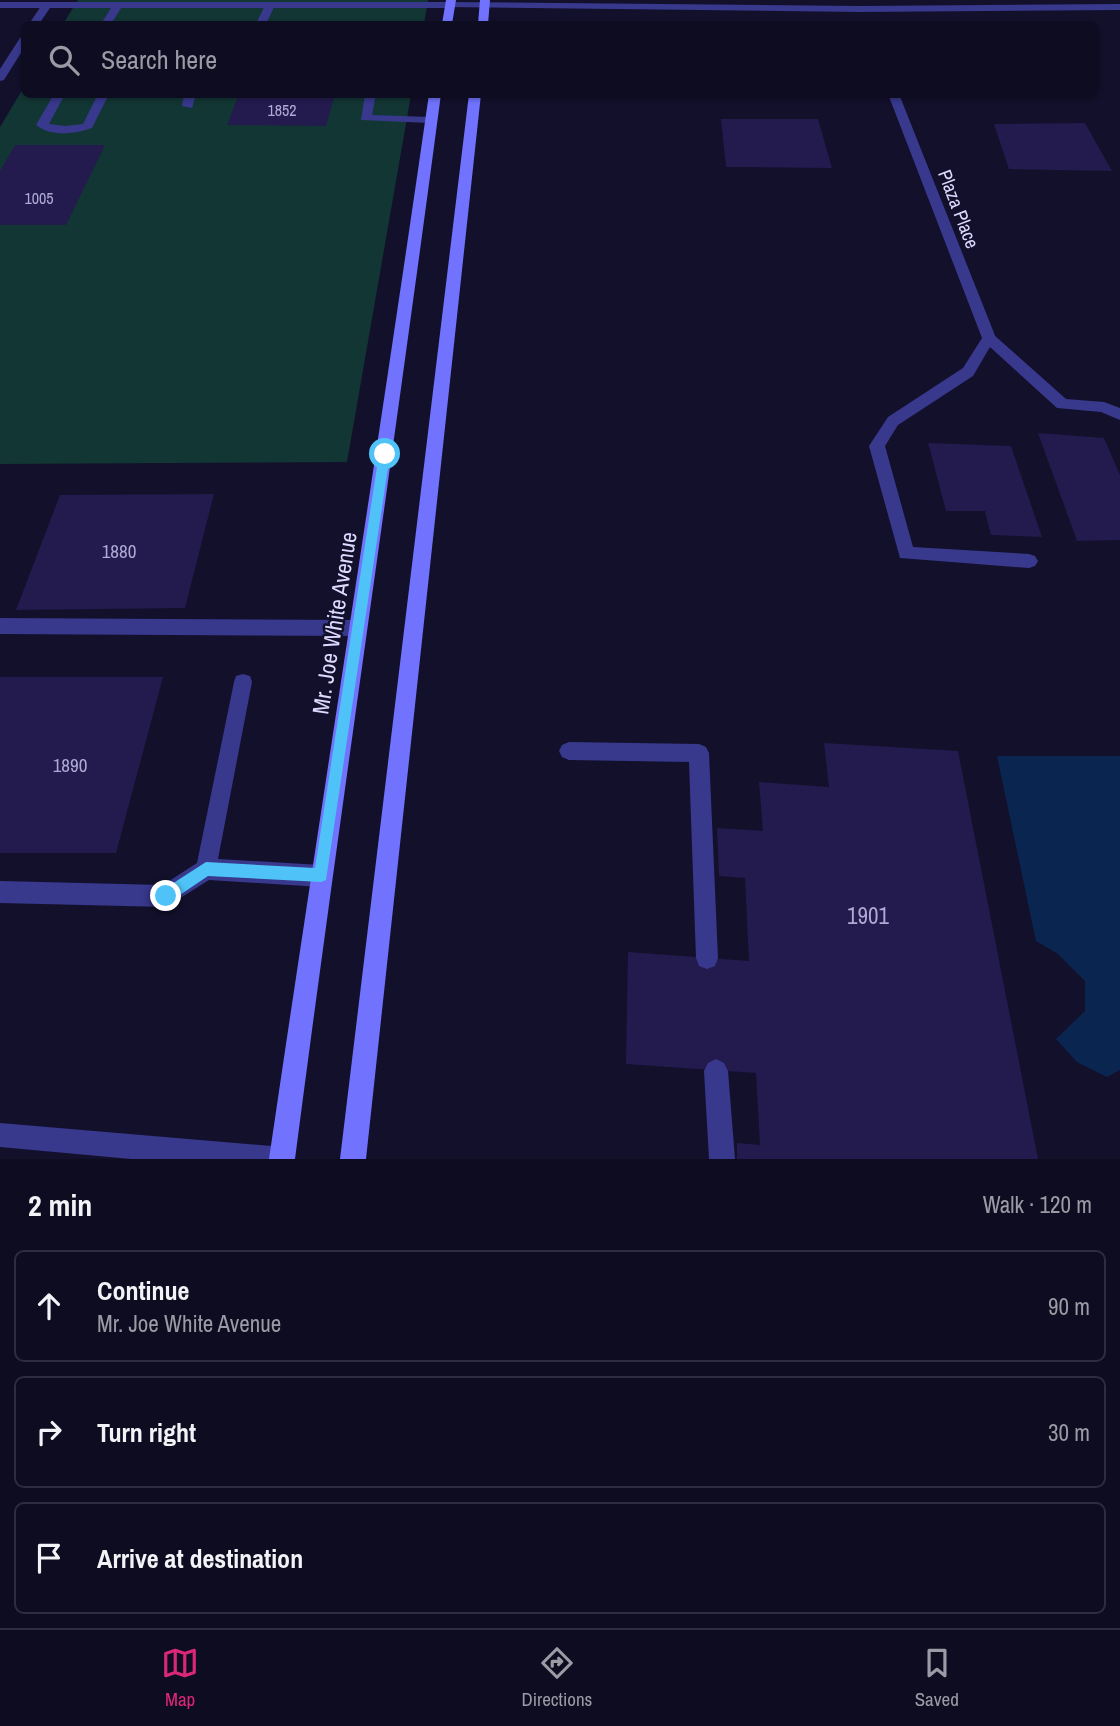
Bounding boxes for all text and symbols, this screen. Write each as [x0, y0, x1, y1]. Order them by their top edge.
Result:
search box [21, 21, 1099, 98]
icon: search [45, 41, 83, 79]
text: Search here [101, 42, 217, 77]
house number: 1852 [267, 99, 297, 121]
street label: Plaza Place [932, 166, 986, 252]
house number: 1005 [24, 187, 54, 209]
route start [369, 438, 400, 469]
street label: Mr. Joe White Avenue [304, 530, 364, 716]
house number: 1880 [102, 538, 136, 564]
house number: 1890 [53, 752, 87, 778]
route end [150, 880, 181, 911]
house number: 1901 [847, 900, 889, 931]
text: 2 min [28, 1185, 92, 1225]
text: Walk · 120 m [983, 1189, 1092, 1220]
text: Continue [97, 1273, 189, 1308]
icon: ahead [30, 1287, 68, 1325]
text: 90 m [1048, 1291, 1090, 1322]
text: Mr. Joe White Avenue [97, 1308, 281, 1339]
icon: right [30, 1413, 68, 1451]
text: Turn right [97, 1415, 196, 1450]
text: 30 m [1048, 1417, 1090, 1448]
icon: arrive [30, 1539, 68, 1577]
text: Arrive at destination [97, 1541, 303, 1576]
tab: Map [161, 1644, 199, 1712]
tab: Directions [521, 1644, 592, 1712]
tab: Saved [915, 1644, 959, 1712]

